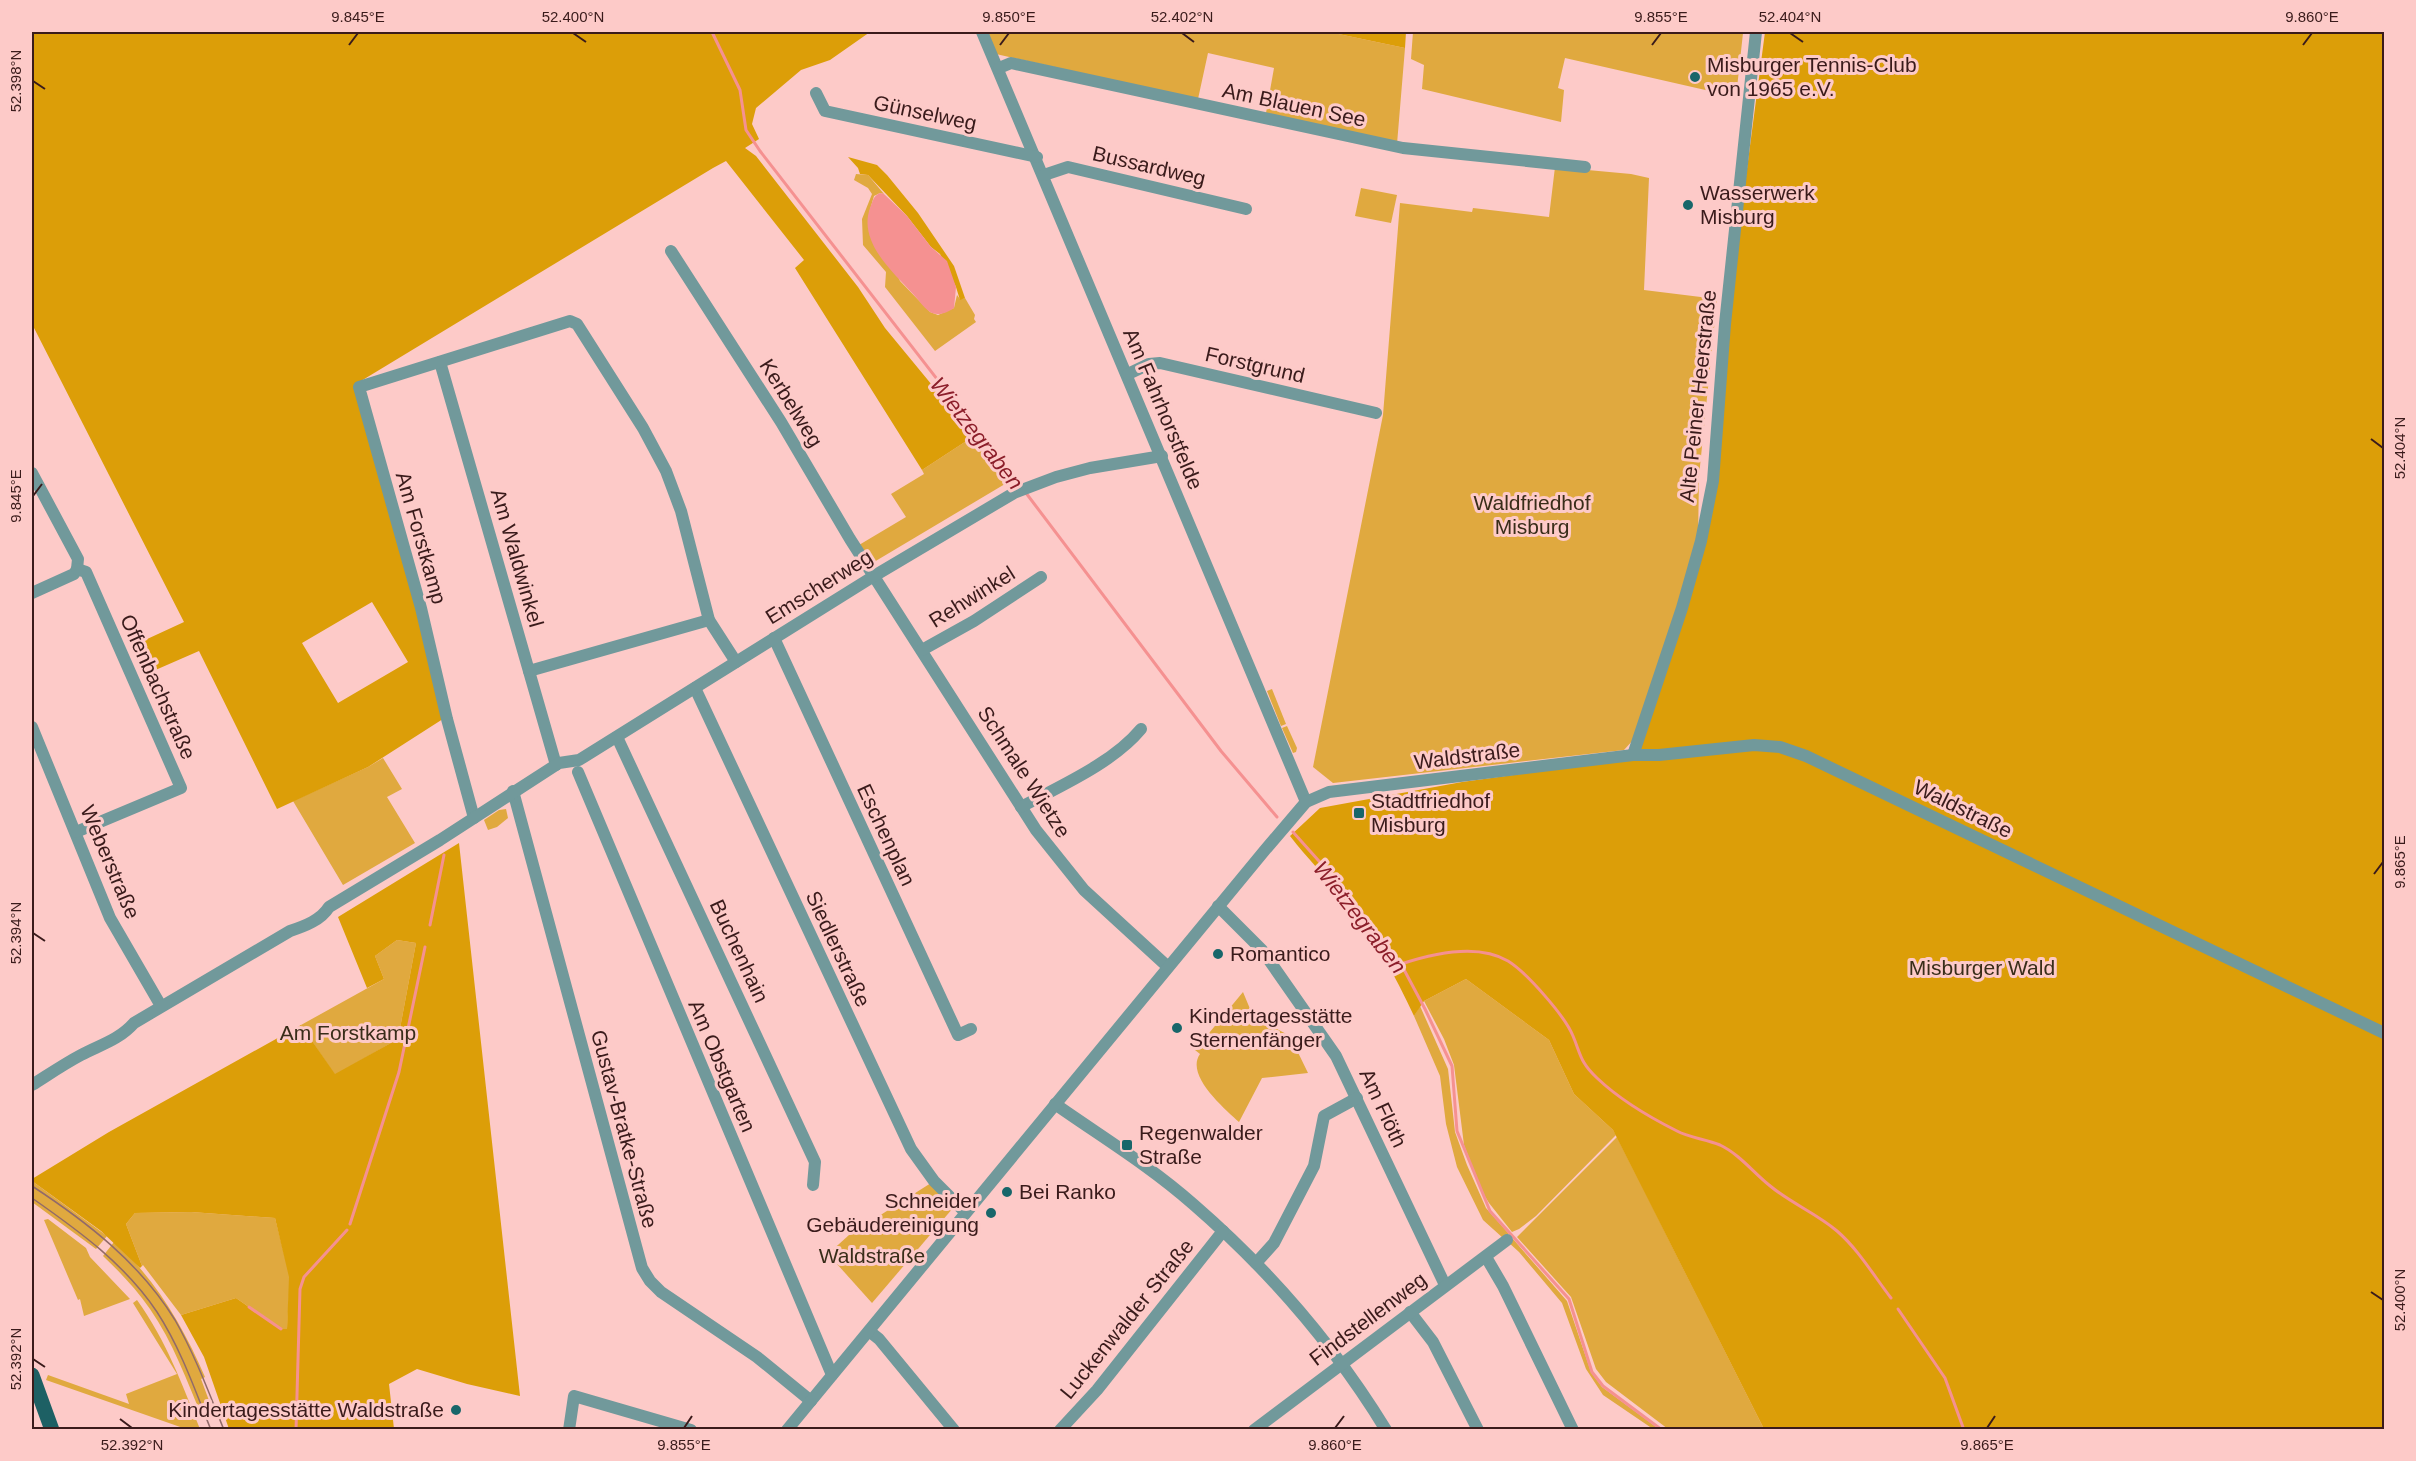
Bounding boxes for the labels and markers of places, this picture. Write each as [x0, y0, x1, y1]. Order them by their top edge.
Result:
place label: Misburger Tennis-Club von 1965 e.V. [1707, 53, 1917, 100]
marker: Misburger Tennis-Club von 1965 e.V. [1688, 70, 1702, 84]
place label: Wasserwerk Misburg [1700, 181, 1815, 228]
marker: Wasserwerk Misburg [1681, 198, 1695, 212]
place label: Stadtfriedhof Misburg [1371, 789, 1490, 836]
marker: Stadtfriedhof Misburg [1352, 806, 1366, 820]
place label: Romantico [1230, 942, 1330, 965]
marker: Romantico [1211, 947, 1225, 961]
place label: Kindertagesstätte Sternenfänger [1189, 1004, 1352, 1051]
marker: Kindertagesstätte Sternenfänger [1170, 1021, 1184, 1035]
place label: Regenwalder Straße [1139, 1121, 1263, 1168]
marker: Regenwalder Straße [1120, 1138, 1134, 1152]
place label: Bei Ranko [1019, 1180, 1116, 1203]
marker: Bei Ranko [1000, 1185, 1014, 1199]
place label: Schneider Gebäudereinigung [806, 1189, 979, 1236]
marker: Schneider Gebäudereinigung [984, 1206, 998, 1220]
place label: Kindertagesstätte Waldstraße [168, 1398, 444, 1421]
marker: Kindertagesstätte Waldstraße [449, 1403, 463, 1417]

